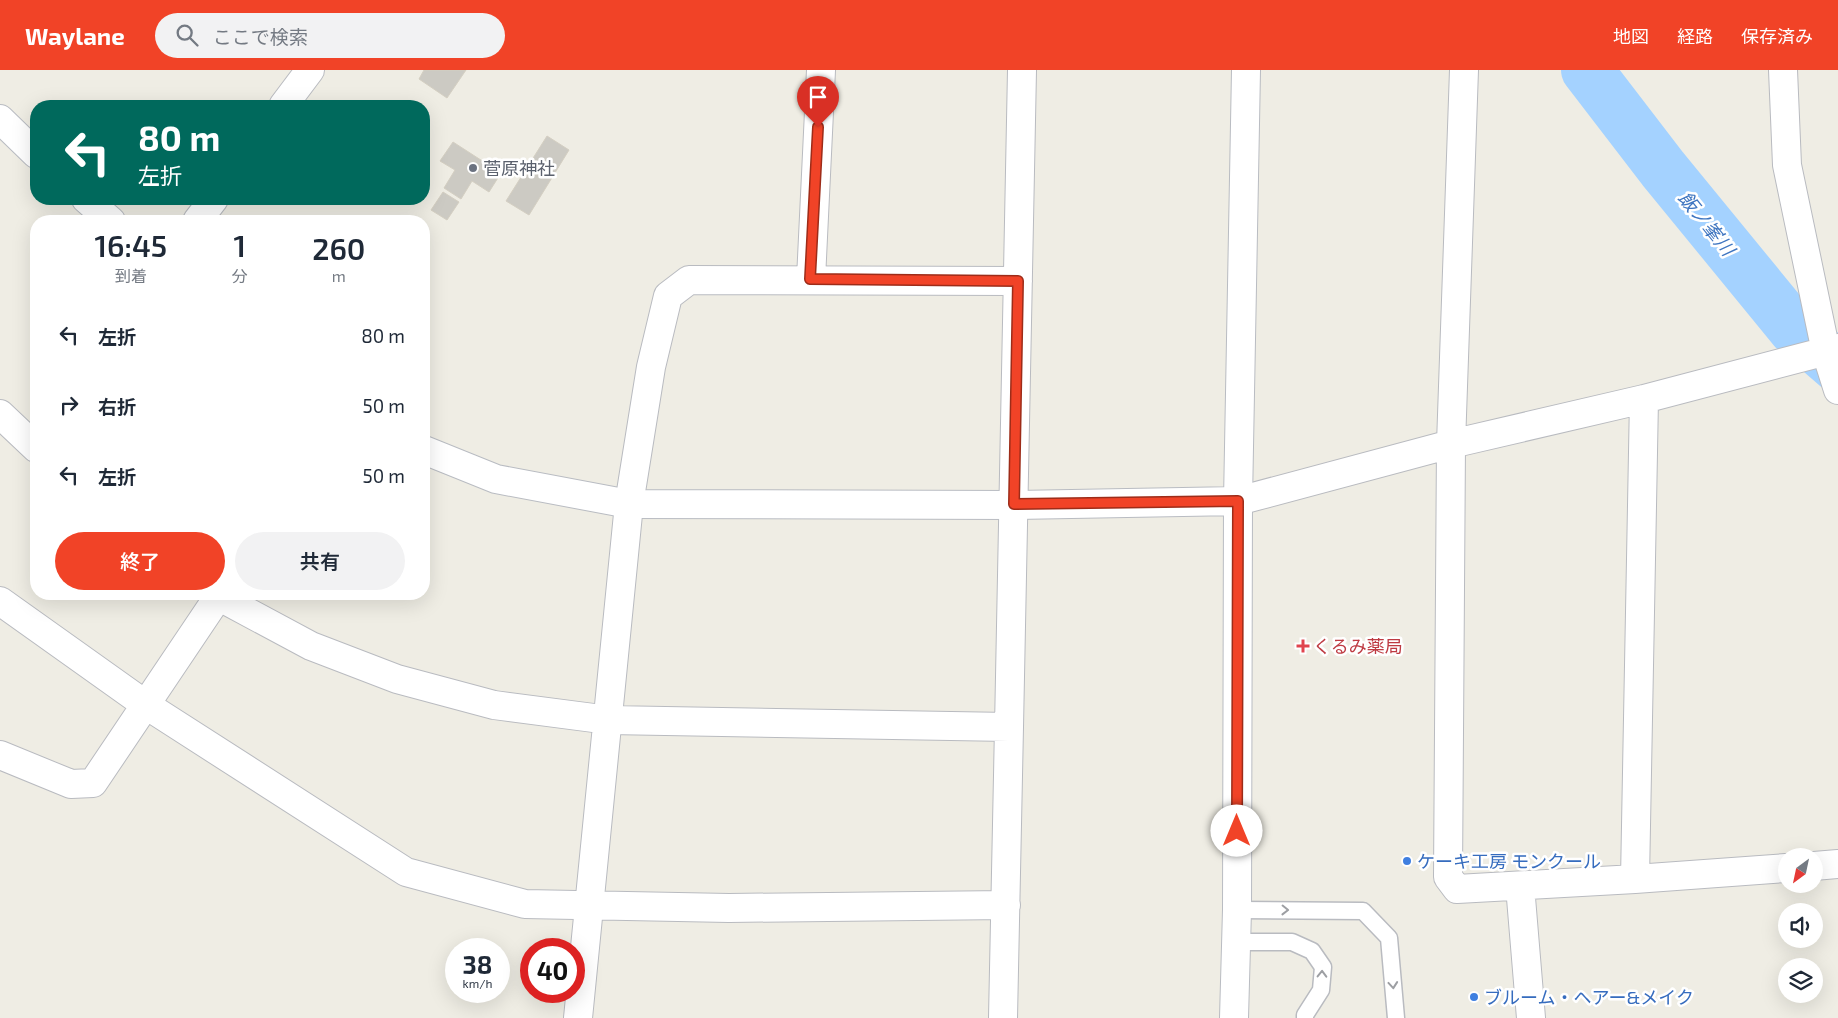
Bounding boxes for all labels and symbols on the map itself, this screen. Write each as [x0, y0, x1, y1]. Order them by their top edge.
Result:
pin [797, 76, 839, 127]
place label: 菅原神社 [483, 157, 555, 179]
marker: 菅原神社 [467, 162, 479, 174]
water label: 飯ノ峯川 [1674, 186, 1741, 261]
place label: くるみ薬局 [1313, 635, 1403, 657]
marker: くるみ薬局 [1297, 640, 1309, 652]
position arrow [1210, 804, 1262, 856]
north arrow [1778, 848, 1822, 892]
place label: ケーキ工房 モンクール [1417, 850, 1601, 872]
marker: ケーキ工房 モンクール [1401, 855, 1413, 867]
one-way arrow [1282, 905, 1290, 915]
speed limit sign: 40 [520, 938, 585, 1003]
one-way arrow [1316, 970, 1327, 978]
one-way arrow [1387, 982, 1398, 990]
place label: ブルーム・ヘアー&メイク [1484, 986, 1694, 1008]
marker: ブルーム・ヘアー&メイク [1468, 991, 1480, 1003]

